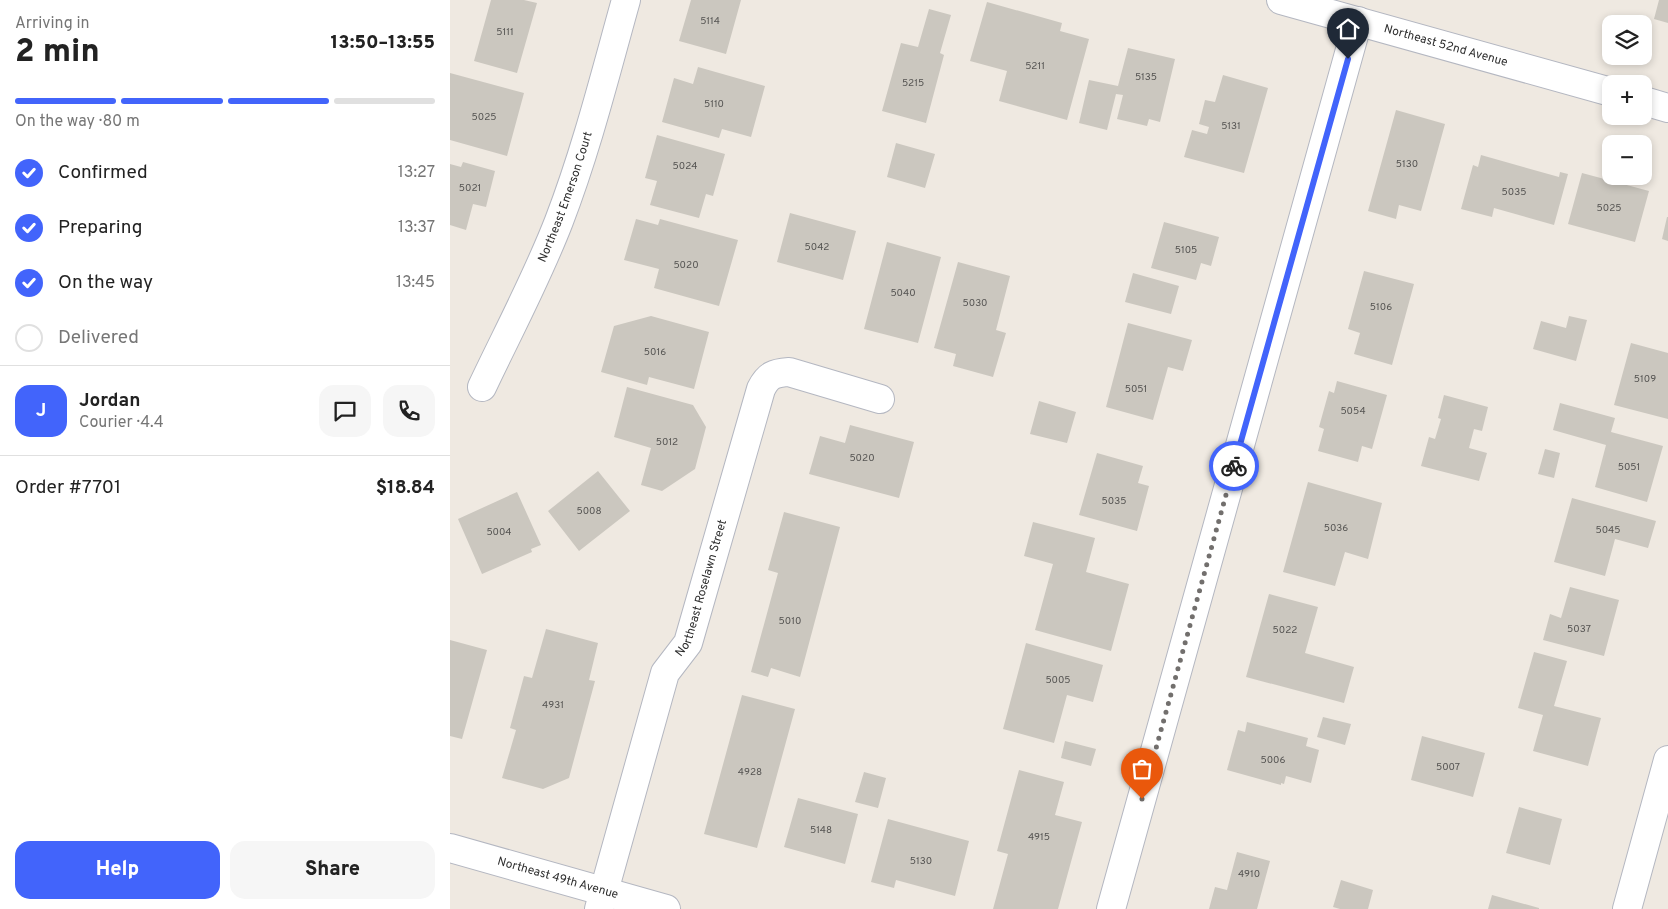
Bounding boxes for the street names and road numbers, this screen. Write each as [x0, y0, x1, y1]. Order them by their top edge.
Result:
street label: Northeast 52nd Avenue [1382, 21, 1509, 71]
street label: Northeast Emerson Court [535, 130, 597, 265]
street label: Northeast Roselawn Street [672, 518, 731, 660]
street label: Northeast 49th Avenue [496, 854, 620, 903]

